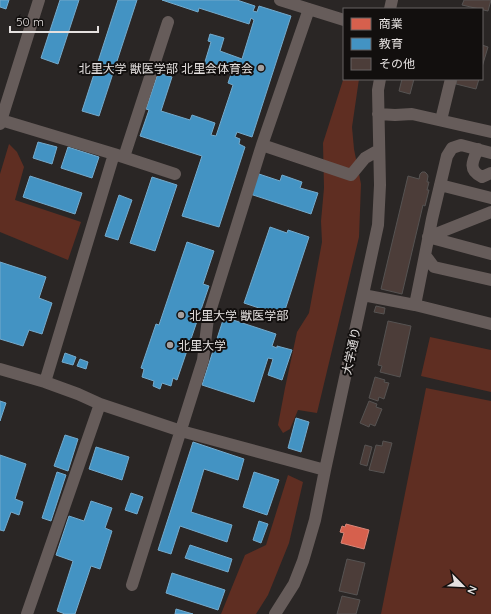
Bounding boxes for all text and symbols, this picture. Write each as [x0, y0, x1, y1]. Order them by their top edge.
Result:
scale bar [10, 8, 98, 34]
legend [343, 8, 483, 80]
text: 50 m [16, 14, 44, 29]
text: 商業 [379, 16, 403, 31]
text: 教育 [379, 36, 403, 51]
text: その他 [379, 56, 415, 71]
place label: 北里大学 獣医学部 北里会体育会 [78, 61, 253, 76]
marker: 北里大学 獣医学部 北里会体育会 [256, 63, 266, 73]
place label: 北里大学 獣医学部 [189, 308, 288, 323]
marker: 北里大学 獣医学部 [176, 310, 186, 320]
street label: 大学通り [339, 326, 363, 376]
place label: 北里大学 [178, 338, 226, 353]
marker: 北里大学 [165, 340, 175, 350]
north arrow [443, 566, 483, 606]
text: N [464, 584, 480, 597]

